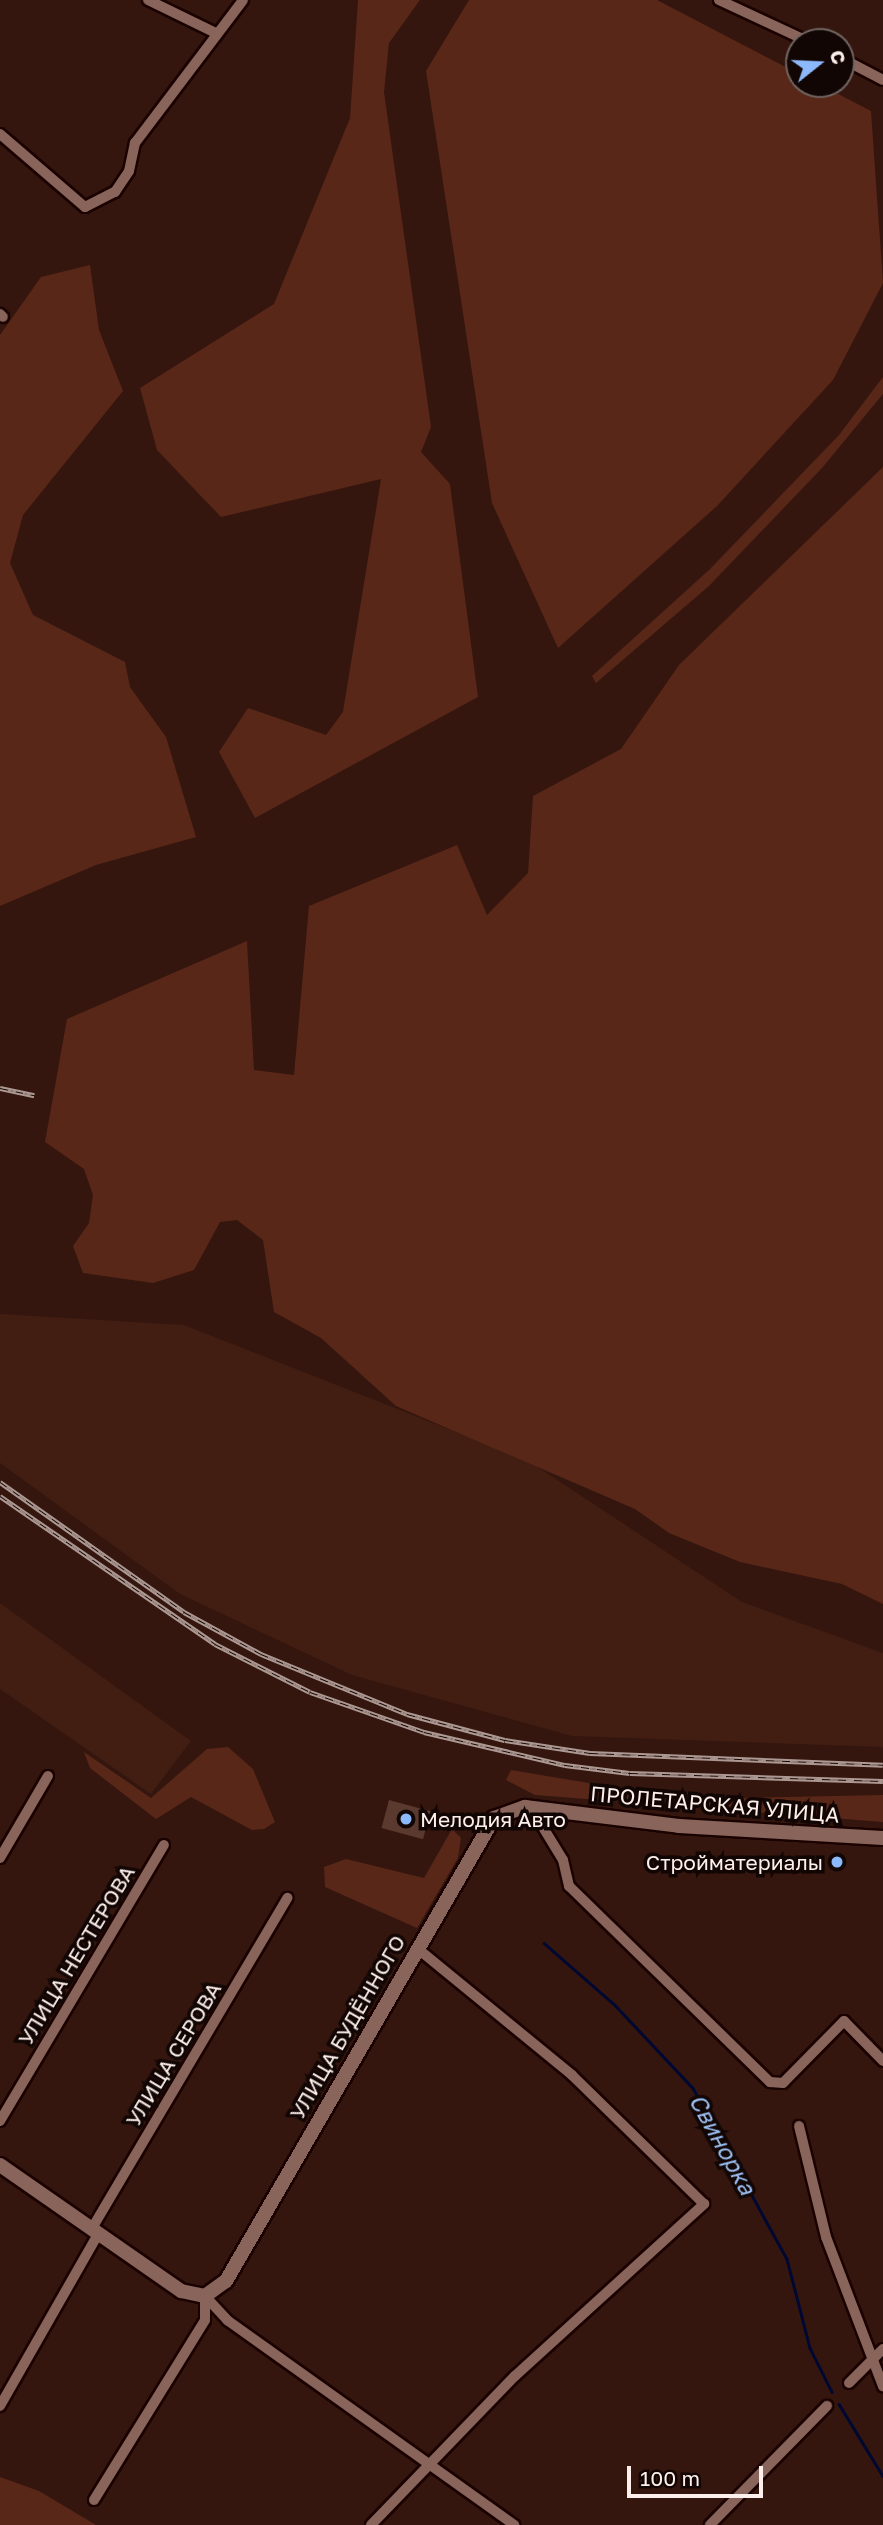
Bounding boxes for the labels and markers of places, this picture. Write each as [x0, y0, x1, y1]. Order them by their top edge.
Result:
place label: Мелодия Авто [420, 1806, 566, 1832]
marker: Мелодия Авто [398, 1811, 414, 1827]
place label: Стройматериалы [646, 1849, 823, 1875]
marker: Стройматериалы [829, 1854, 845, 1870]

